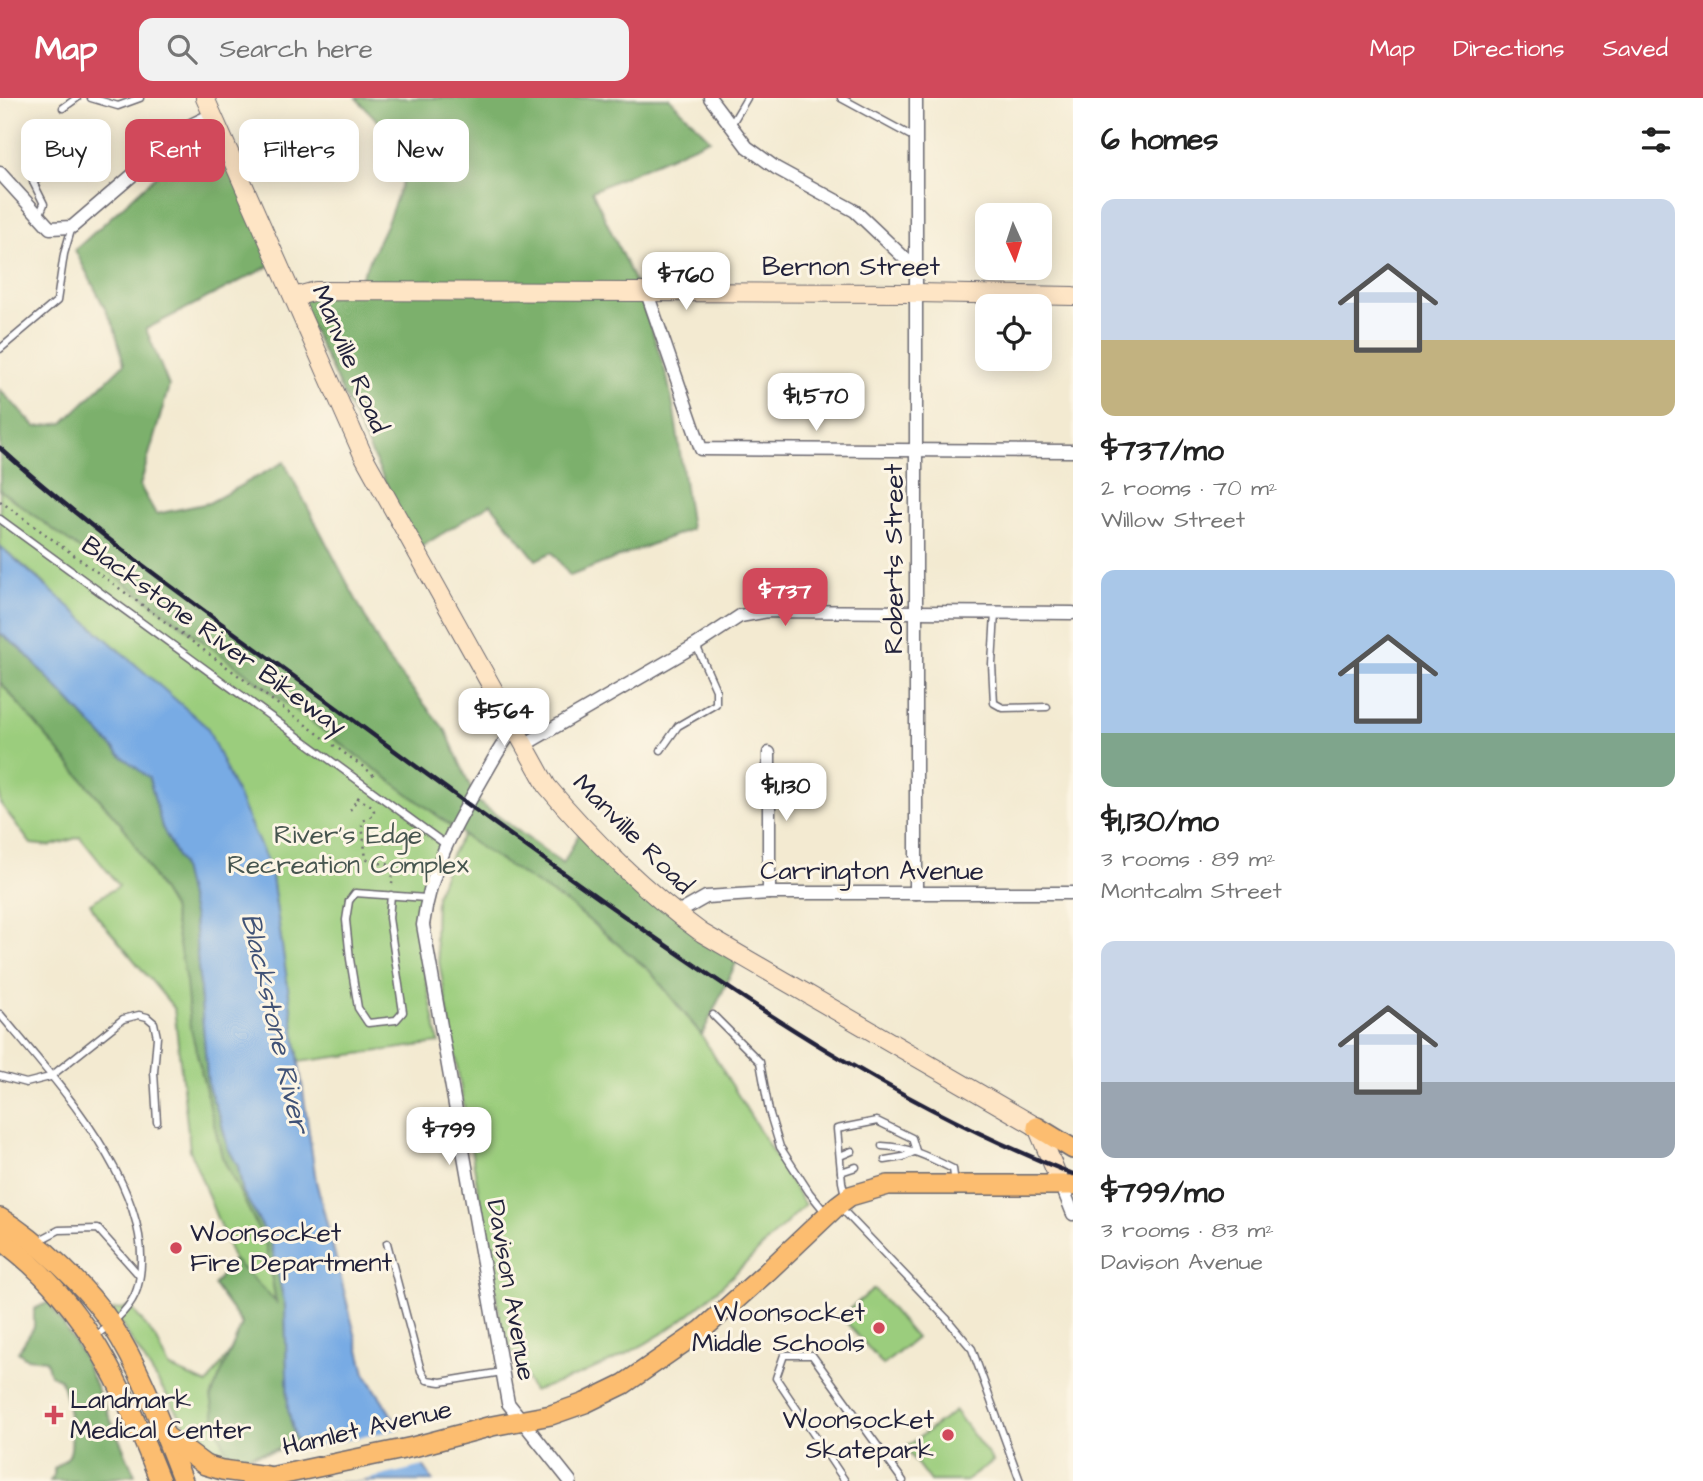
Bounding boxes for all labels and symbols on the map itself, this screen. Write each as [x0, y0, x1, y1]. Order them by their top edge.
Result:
north arrow [975, 203, 1052, 280]
street label: Bernon Street [762, 249, 941, 285]
pin: $760 [645, 252, 727, 312]
street label: Manville Road [303, 279, 397, 439]
pin: $1,570 [759, 374, 873, 433]
street label: Roberts Street [876, 463, 912, 654]
street label: Blackstone River Bikeway [73, 527, 354, 746]
pin: $737 [744, 568, 826, 628]
pin: $564 [463, 688, 545, 748]
pin: $1,130 [729, 764, 843, 823]
street label: Manville Road [565, 766, 701, 902]
park label: River's Edge Recreation Complex [227, 817, 469, 883]
street label: Carrington Avenue [760, 853, 984, 891]
water label: Blackstone River [231, 909, 320, 1139]
pin: $799 [408, 1108, 490, 1167]
street label: Davison Avenue [477, 1197, 545, 1383]
place label: Woonsocket Fire Department [190, 1215, 393, 1281]
marker: Woonsocket Fire Department [168, 1240, 184, 1256]
place label: Woonsocket Middle Schools [692, 1295, 865, 1361]
marker: Woonsocket Middle Schools [871, 1320, 887, 1336]
place label: Landmark Medical Center [70, 1382, 251, 1448]
street label: Hamlet Avenue [279, 1391, 455, 1465]
place label: Woonsocket Skatepark [783, 1402, 934, 1468]
marker: Landmark Medical Center [44, 1405, 64, 1425]
marker: Woonsocket Skatepark [940, 1427, 956, 1443]

